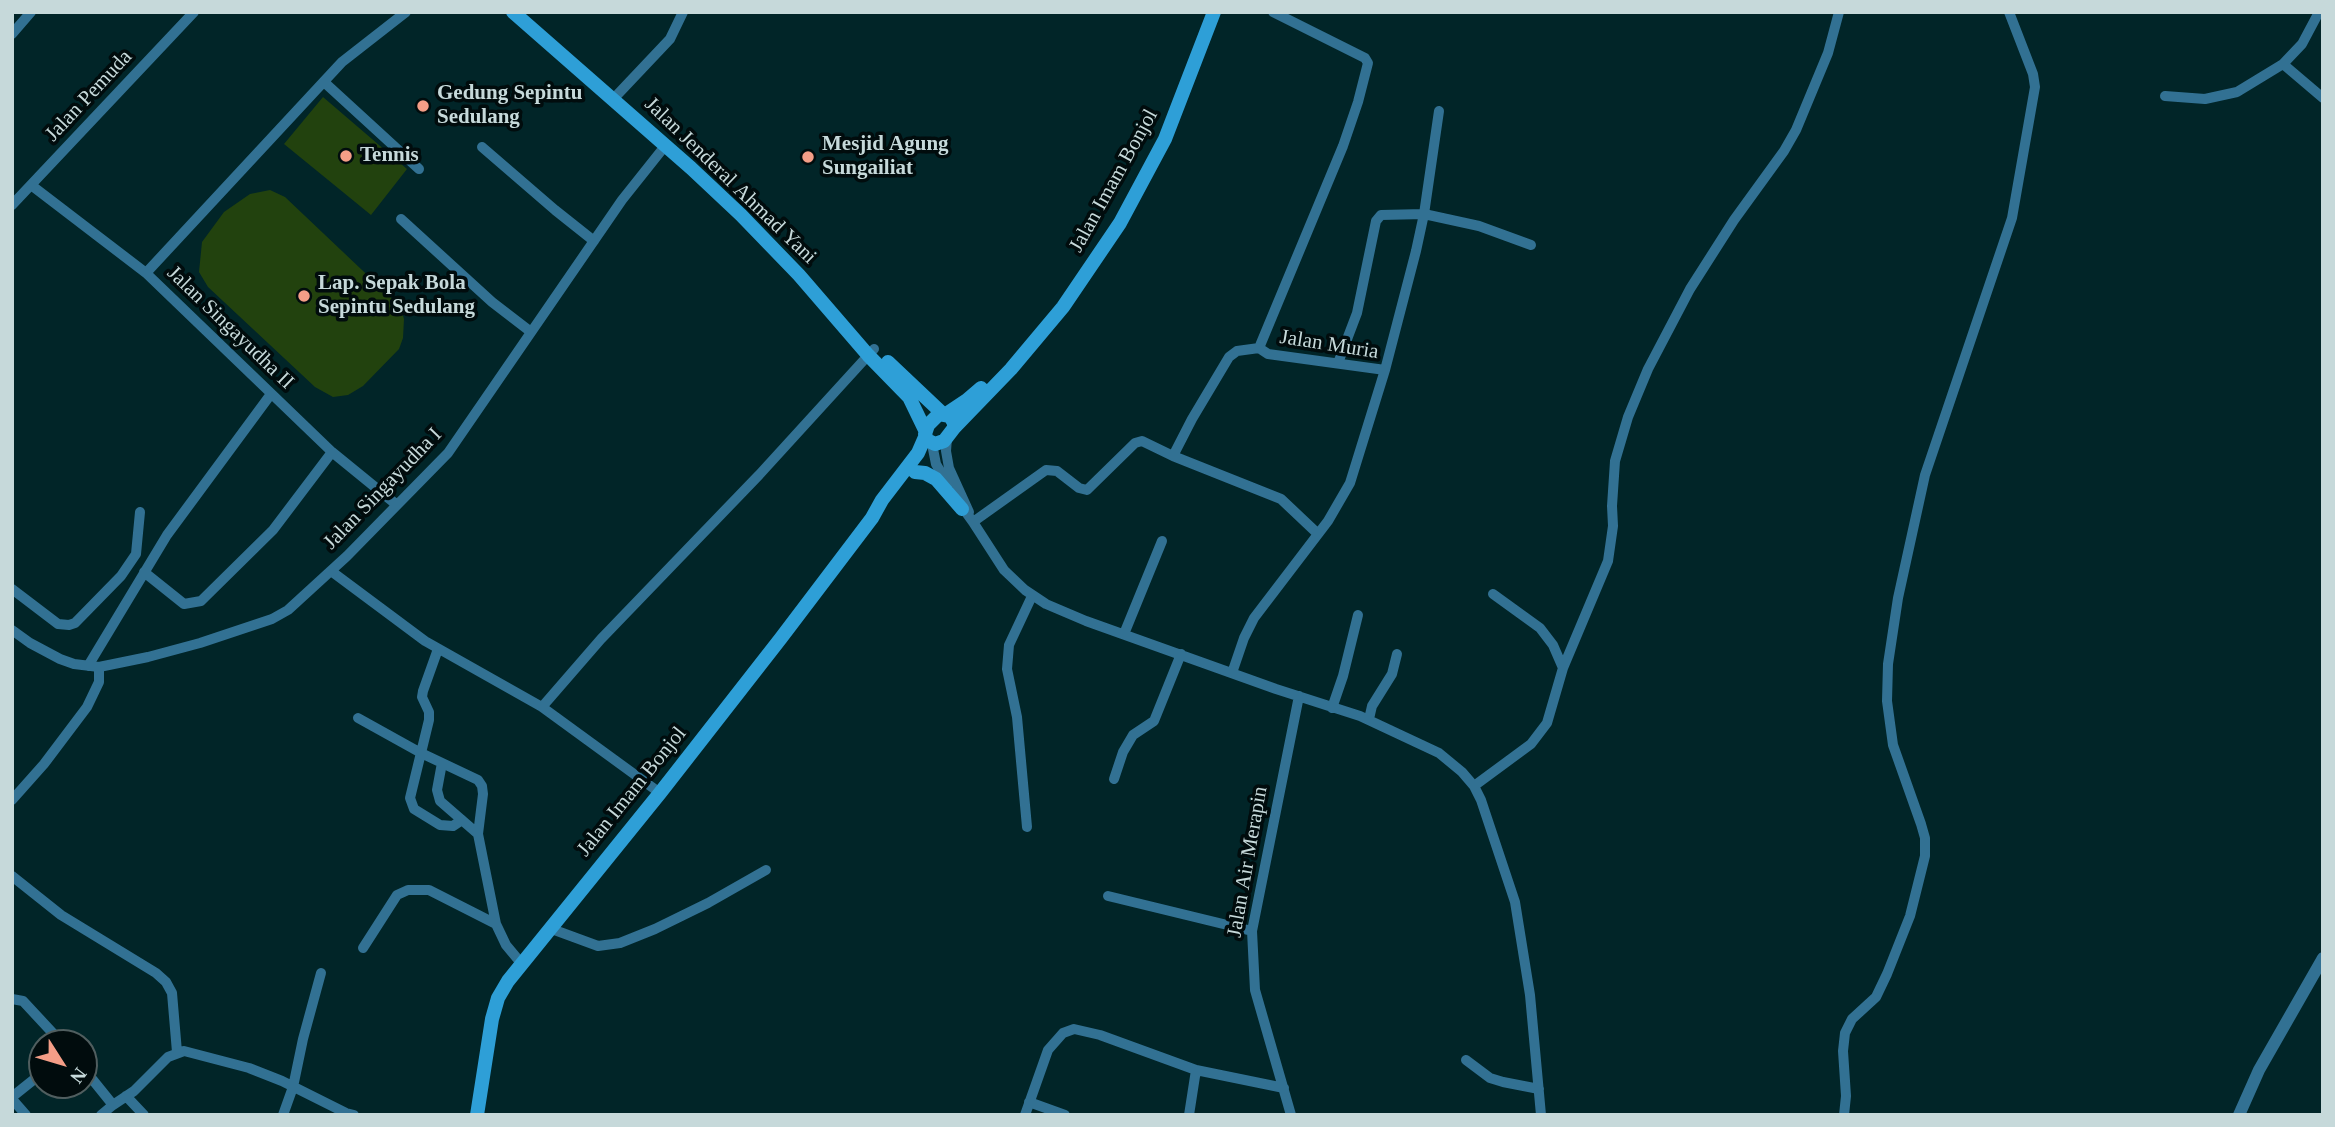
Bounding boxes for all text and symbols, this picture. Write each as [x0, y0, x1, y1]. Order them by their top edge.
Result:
street label: Jalan Pemuda [40, 45, 138, 147]
place label: Gedung Sepintu Sedulang [437, 81, 582, 131]
street label: Jalan Jenderal Ahmad Yani [639, 92, 821, 270]
marker: Gedung Sepintu Sedulang [415, 98, 431, 114]
street label: Jalan Imam Bonjol [1064, 105, 1164, 257]
place label: Mesjid Agung Sungailiat [822, 132, 949, 182]
place label: Tennis [360, 143, 419, 169]
marker: Tennis [338, 148, 354, 164]
marker: Mesjid Agung Sungailiat [800, 149, 816, 165]
street label: Jalan Singayudha II [161, 261, 299, 395]
place label: Lap. Sepak Bola Sepintu Sedulang [318, 271, 475, 321]
marker: Lap. Sepak Bola Sepintu Sedulang [296, 288, 312, 304]
street label: Jalan Muria [1278, 325, 1380, 365]
street label: Jalan Singayudha I [318, 423, 448, 555]
street label: Jalan Imam Bonjol [572, 722, 692, 862]
street label: Jalan Air Merapin [1222, 785, 1274, 939]
north arrow [28, 1029, 98, 1099]
text: N [66, 1064, 91, 1088]

